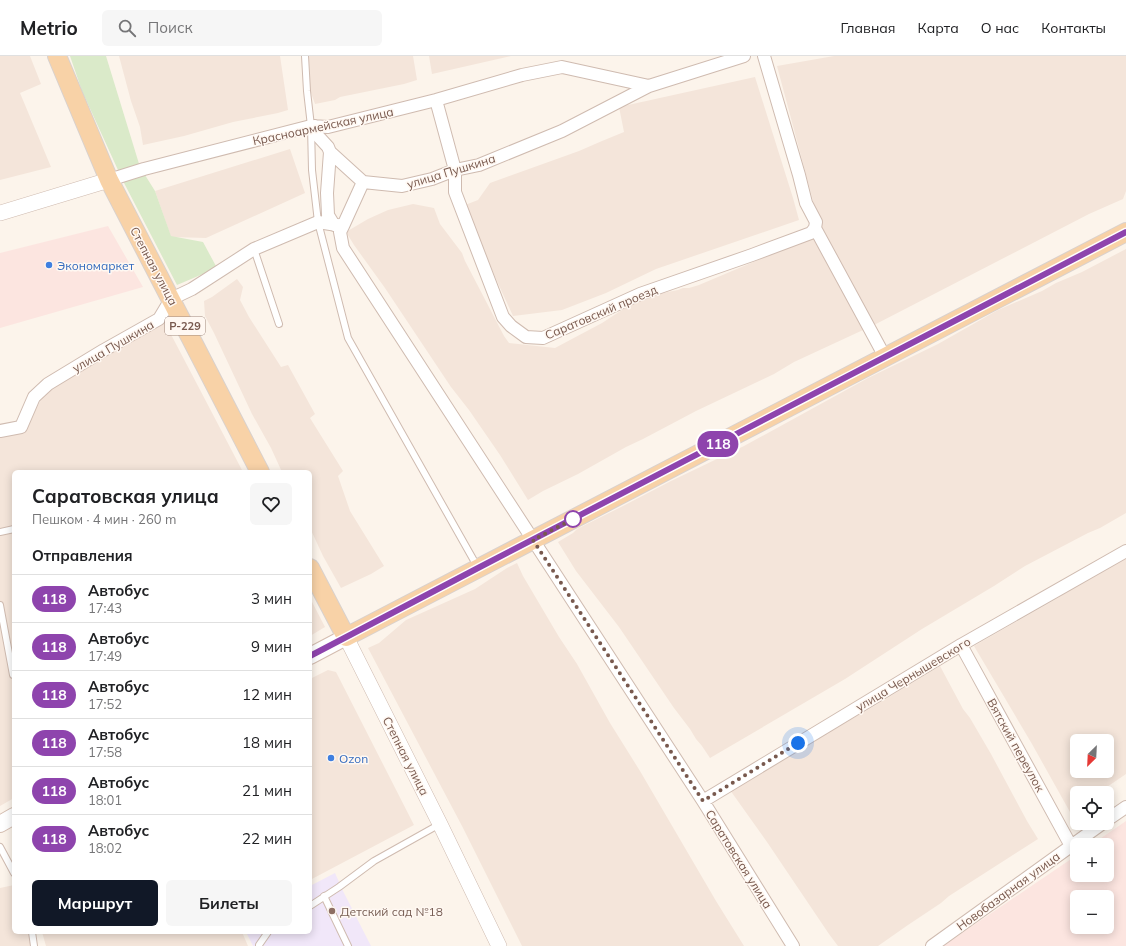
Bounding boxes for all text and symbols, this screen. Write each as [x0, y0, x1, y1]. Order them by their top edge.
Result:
search box [102, 10, 382, 46]
text: Metrio [20, 16, 78, 40]
icon: search [116, 17, 138, 39]
text: Поиск [148, 18, 193, 37]
text: Главная [841, 19, 896, 37]
text: Карта [918, 19, 959, 37]
text: О нас [981, 19, 1019, 37]
text: Контакты [1041, 19, 1106, 37]
street label: Красноармейская улица [251, 104, 395, 148]
street label: улица Пушкина [405, 150, 497, 192]
street label: Степная улица [127, 224, 181, 308]
place label: Экономаркет [57, 258, 135, 273]
marker: Экономаркет [44, 260, 54, 270]
street label: Саратовский проезд [543, 282, 659, 342]
street label: улица Пушкина [70, 317, 156, 375]
road number: Р-229 [165, 317, 205, 335]
line badge: 118 [695, 431, 741, 457]
text: 118 [705, 435, 731, 453]
button: heart [250, 483, 292, 525]
text: Саратовская улица [32, 484, 219, 508]
unlabelled marker [564, 510, 582, 528]
text: Пешком · 4 мин · 260 m [32, 511, 176, 527]
text: Отправления [32, 546, 133, 565]
text: Автобус [88, 581, 149, 600]
text: 3 мин [251, 589, 292, 608]
text: 118 [41, 590, 67, 608]
text: 17:43 [88, 600, 122, 616]
text: Автобус [88, 629, 149, 648]
street label: улица Чернышевского [853, 634, 973, 714]
text: 9 мин [251, 637, 292, 656]
text: 118 [41, 638, 67, 656]
text: 17:49 [88, 648, 122, 664]
text: Автобус [88, 677, 149, 696]
text: 12 мин [242, 685, 292, 704]
text: 118 [41, 686, 67, 704]
text: 17:52 [88, 696, 122, 712]
street label: Вятский переулок [984, 696, 1048, 795]
street label: Степная улица [380, 714, 432, 798]
text: Автобус [88, 725, 149, 744]
text: 18 мин [242, 733, 292, 752]
your location [788, 733, 808, 753]
text: 118 [41, 734, 67, 752]
north arrow [1070, 734, 1114, 778]
map controls [1070, 734, 1114, 934]
text: 17:58 [88, 744, 122, 760]
place label: Ozon [339, 751, 368, 766]
marker: Ozon [326, 753, 336, 763]
text: Автобус [88, 773, 149, 792]
text: 21 мин [242, 781, 292, 800]
text: 118 [41, 782, 67, 800]
button: locate [1070, 786, 1114, 830]
text: 18:01 [88, 792, 122, 808]
street label: Саратовская улица [703, 807, 775, 911]
text: Автобус [88, 821, 149, 840]
text: 22 мин [242, 829, 292, 848]
text: 118 [41, 830, 67, 848]
button: + [1070, 838, 1114, 882]
text: 18:02 [88, 840, 122, 856]
street label: Новобазарная улица [953, 848, 1063, 934]
button: Маршрут [32, 880, 158, 926]
button: Билеты [166, 880, 292, 926]
button: − [1070, 890, 1114, 934]
place label: Детский сад №18 [340, 904, 443, 919]
marker: Детский сад №18 [327, 906, 337, 916]

